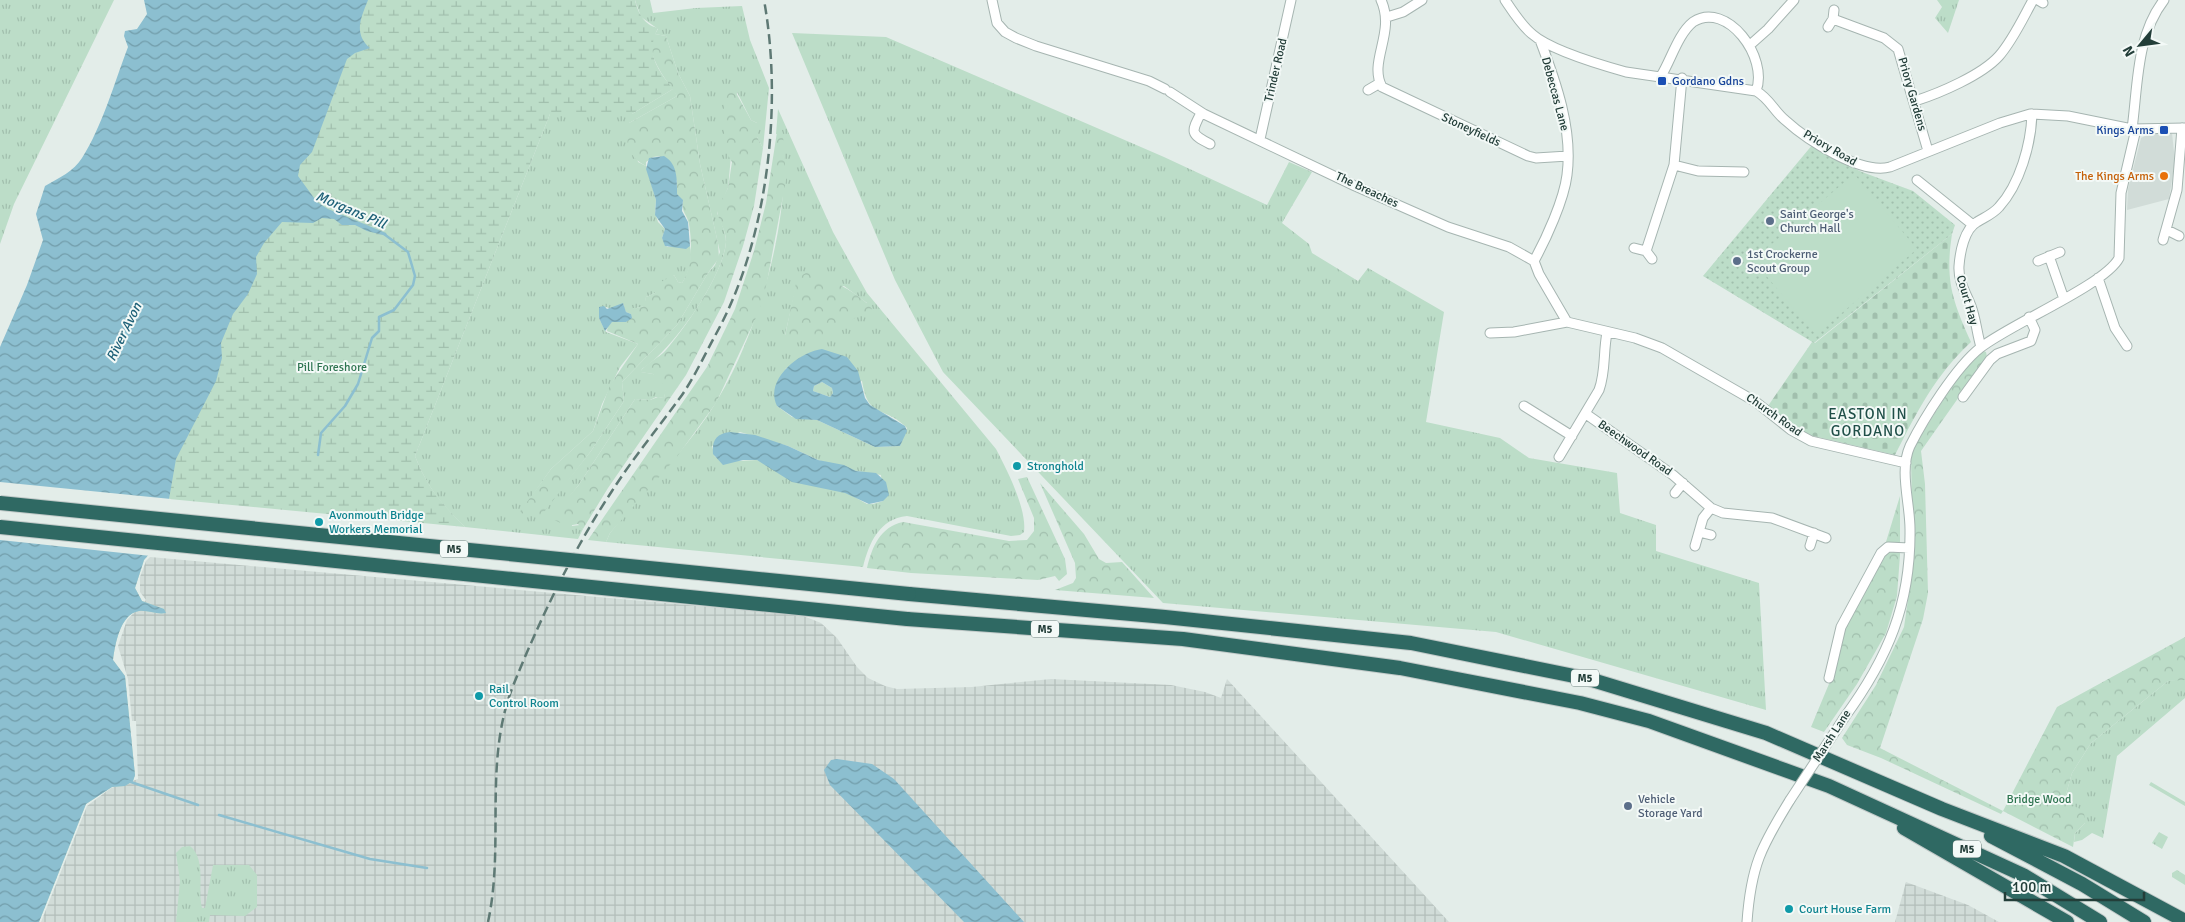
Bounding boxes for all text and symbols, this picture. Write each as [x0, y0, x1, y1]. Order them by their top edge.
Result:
north arrow [2115, 20, 2165, 70]
street label: Trinder Road [1261, 37, 1291, 103]
text: N [2119, 43, 2139, 59]
street label: Debeccas Lane [1538, 55, 1572, 133]
street label: Priory Gardens [1894, 55, 1930, 133]
place label: Gordano Gdns [1672, 74, 1744, 89]
marker: Gordano Gdns [1656, 75, 1668, 87]
street label: Stoneyfields [1439, 110, 1503, 150]
place label: Kings Arms [2096, 123, 2154, 138]
marker: Kings Arms [2158, 124, 2170, 136]
street label: Priory Road [1801, 127, 1859, 169]
street label: The Breaches [1333, 169, 1401, 211]
place label: The Kings Arms [2075, 169, 2154, 184]
marker: The Kings Arms [2158, 170, 2170, 182]
water label: Morgans Pill [313, 188, 390, 233]
place label: Saint George's Church Hall [1780, 207, 1854, 236]
marker: Saint George's Church Hall [1764, 215, 1776, 227]
place label: 1st Crockerne Scout Group [1747, 247, 1818, 276]
marker: 1st Crockerne Scout Group [1731, 255, 1743, 267]
street label: Court Hay [1953, 273, 1981, 327]
water label: River Avon [103, 300, 146, 364]
park label: Pill Foreshore [297, 360, 367, 375]
street label: Church Road [1743, 390, 1805, 440]
district label: EASTON IN GORDANO [1828, 405, 1908, 440]
street label: Beechwood Road [1595, 417, 1675, 479]
place label: Stronghold [1027, 459, 1084, 474]
marker: Stronghold [1011, 460, 1023, 472]
place label: Avonmouth Bridge Workers Memorial [329, 508, 424, 537]
marker: Avonmouth Bridge Workers Memorial [313, 516, 325, 528]
road number: M5 [440, 540, 468, 558]
road number: M5 [1031, 620, 1059, 638]
road number: M5 [1571, 670, 1599, 686]
place label: Rail Control Room [489, 682, 559, 711]
marker: Rail Control Room [473, 690, 485, 702]
street label: Marsh Lane [1810, 707, 1854, 765]
place label: Vehicle Storage Yard [1638, 792, 1703, 821]
park label: Bridge Wood [2007, 792, 2071, 807]
marker: Vehicle Storage Yard [1622, 800, 1634, 812]
road number: M5 [1953, 841, 1981, 858]
scale bar [2005, 870, 2144, 902]
text: 100 m [2012, 878, 2052, 896]
place label: Court House Farm [1799, 902, 1891, 917]
marker: Court House Farm [1783, 903, 1795, 915]

